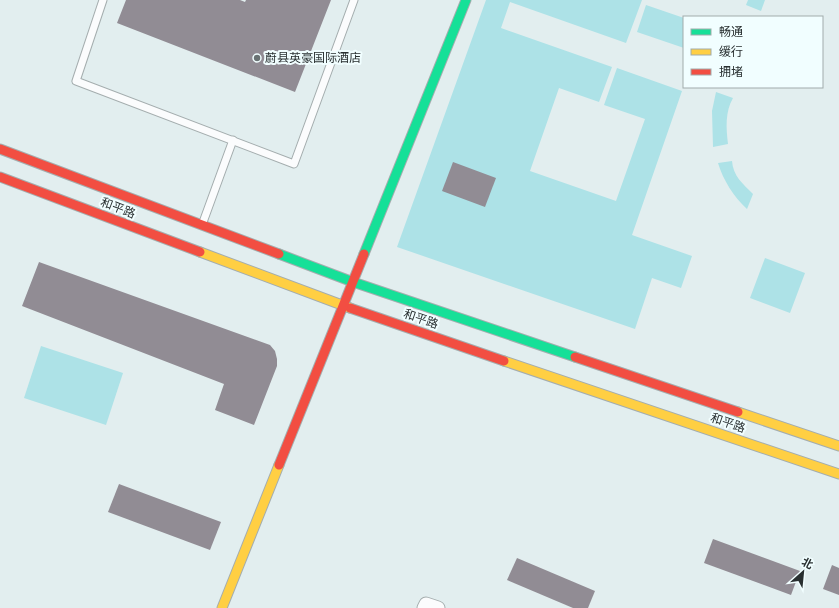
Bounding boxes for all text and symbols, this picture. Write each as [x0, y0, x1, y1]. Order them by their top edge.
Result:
legend [683, 16, 823, 88]
text: 畅通 [719, 25, 743, 38]
text: 缓行 [719, 45, 743, 58]
place label: 蔚县英豪国际酒店 [265, 51, 361, 64]
marker: 蔚县英豪国际酒店 [252, 53, 262, 63]
text: 拥堵 [719, 66, 743, 78]
street label: 和平路 [99, 195, 137, 220]
street label: 和平路 [402, 307, 440, 331]
street label: 和平路 [709, 411, 747, 435]
north arrow [783, 552, 823, 592]
text: 北 [800, 556, 815, 571]

